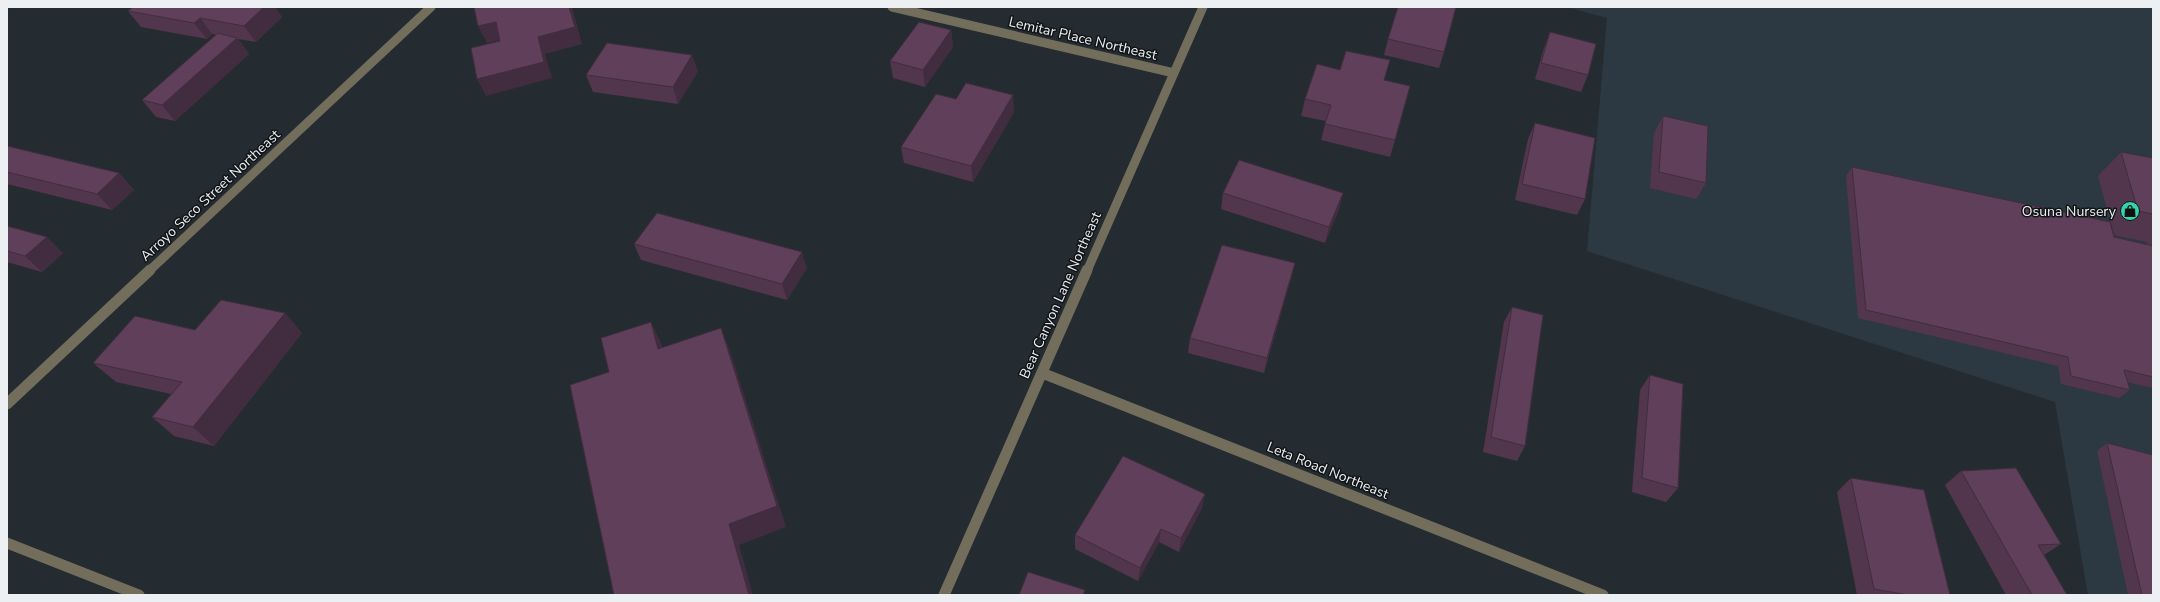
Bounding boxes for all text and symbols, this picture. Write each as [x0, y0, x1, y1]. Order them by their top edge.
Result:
street label: Lemitar Place Northeast [1007, 12, 1159, 65]
street label: Arroyo Seco Street Northeast [136, 125, 284, 265]
shop icon: Osuna Nursery [2119, 200, 2141, 222]
place label: Osuna Nursery [2022, 202, 2117, 221]
street label: Bear Canyon Lane Northeast [1015, 209, 1106, 382]
street label: Leta Road Northeast [1264, 437, 1392, 504]

